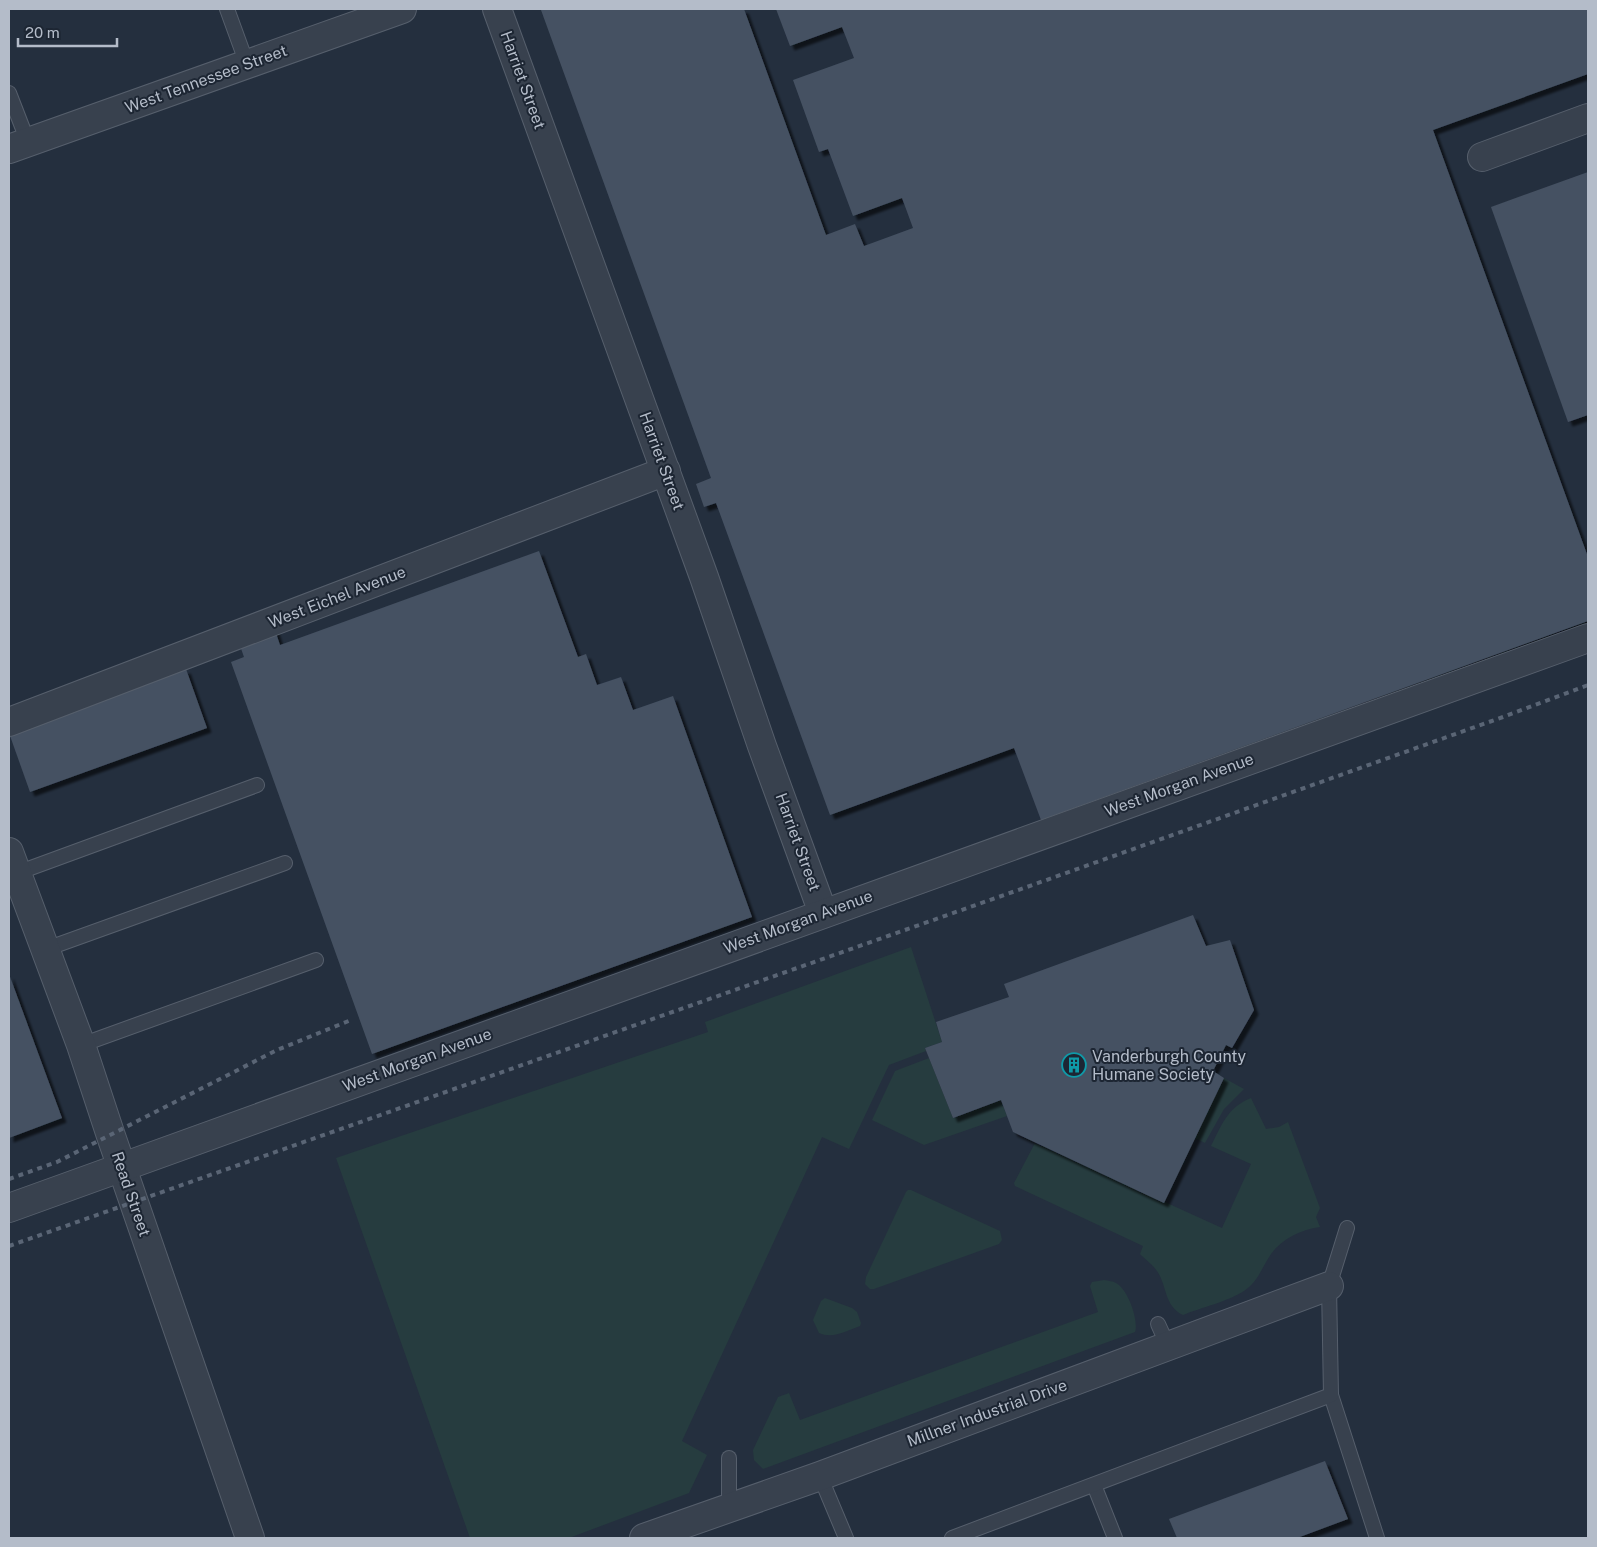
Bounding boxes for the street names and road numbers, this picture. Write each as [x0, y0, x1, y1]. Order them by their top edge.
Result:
street label: Harriet Street [496, 28, 550, 132]
street label: West Tennessee Street [122, 41, 290, 117]
street label: Harriet Street [635, 409, 689, 513]
street label: West Eichel Avenue [266, 562, 408, 632]
street label: West Morgan Avenue [1102, 749, 1256, 821]
street label: Harriet Street [771, 790, 825, 894]
street label: West Morgan Avenue [721, 886, 875, 958]
street label: West Morgan Avenue [340, 1024, 494, 1096]
street label: Read Street [108, 1149, 154, 1239]
street label: Millner Industrial Drive [904, 1375, 1070, 1451]

